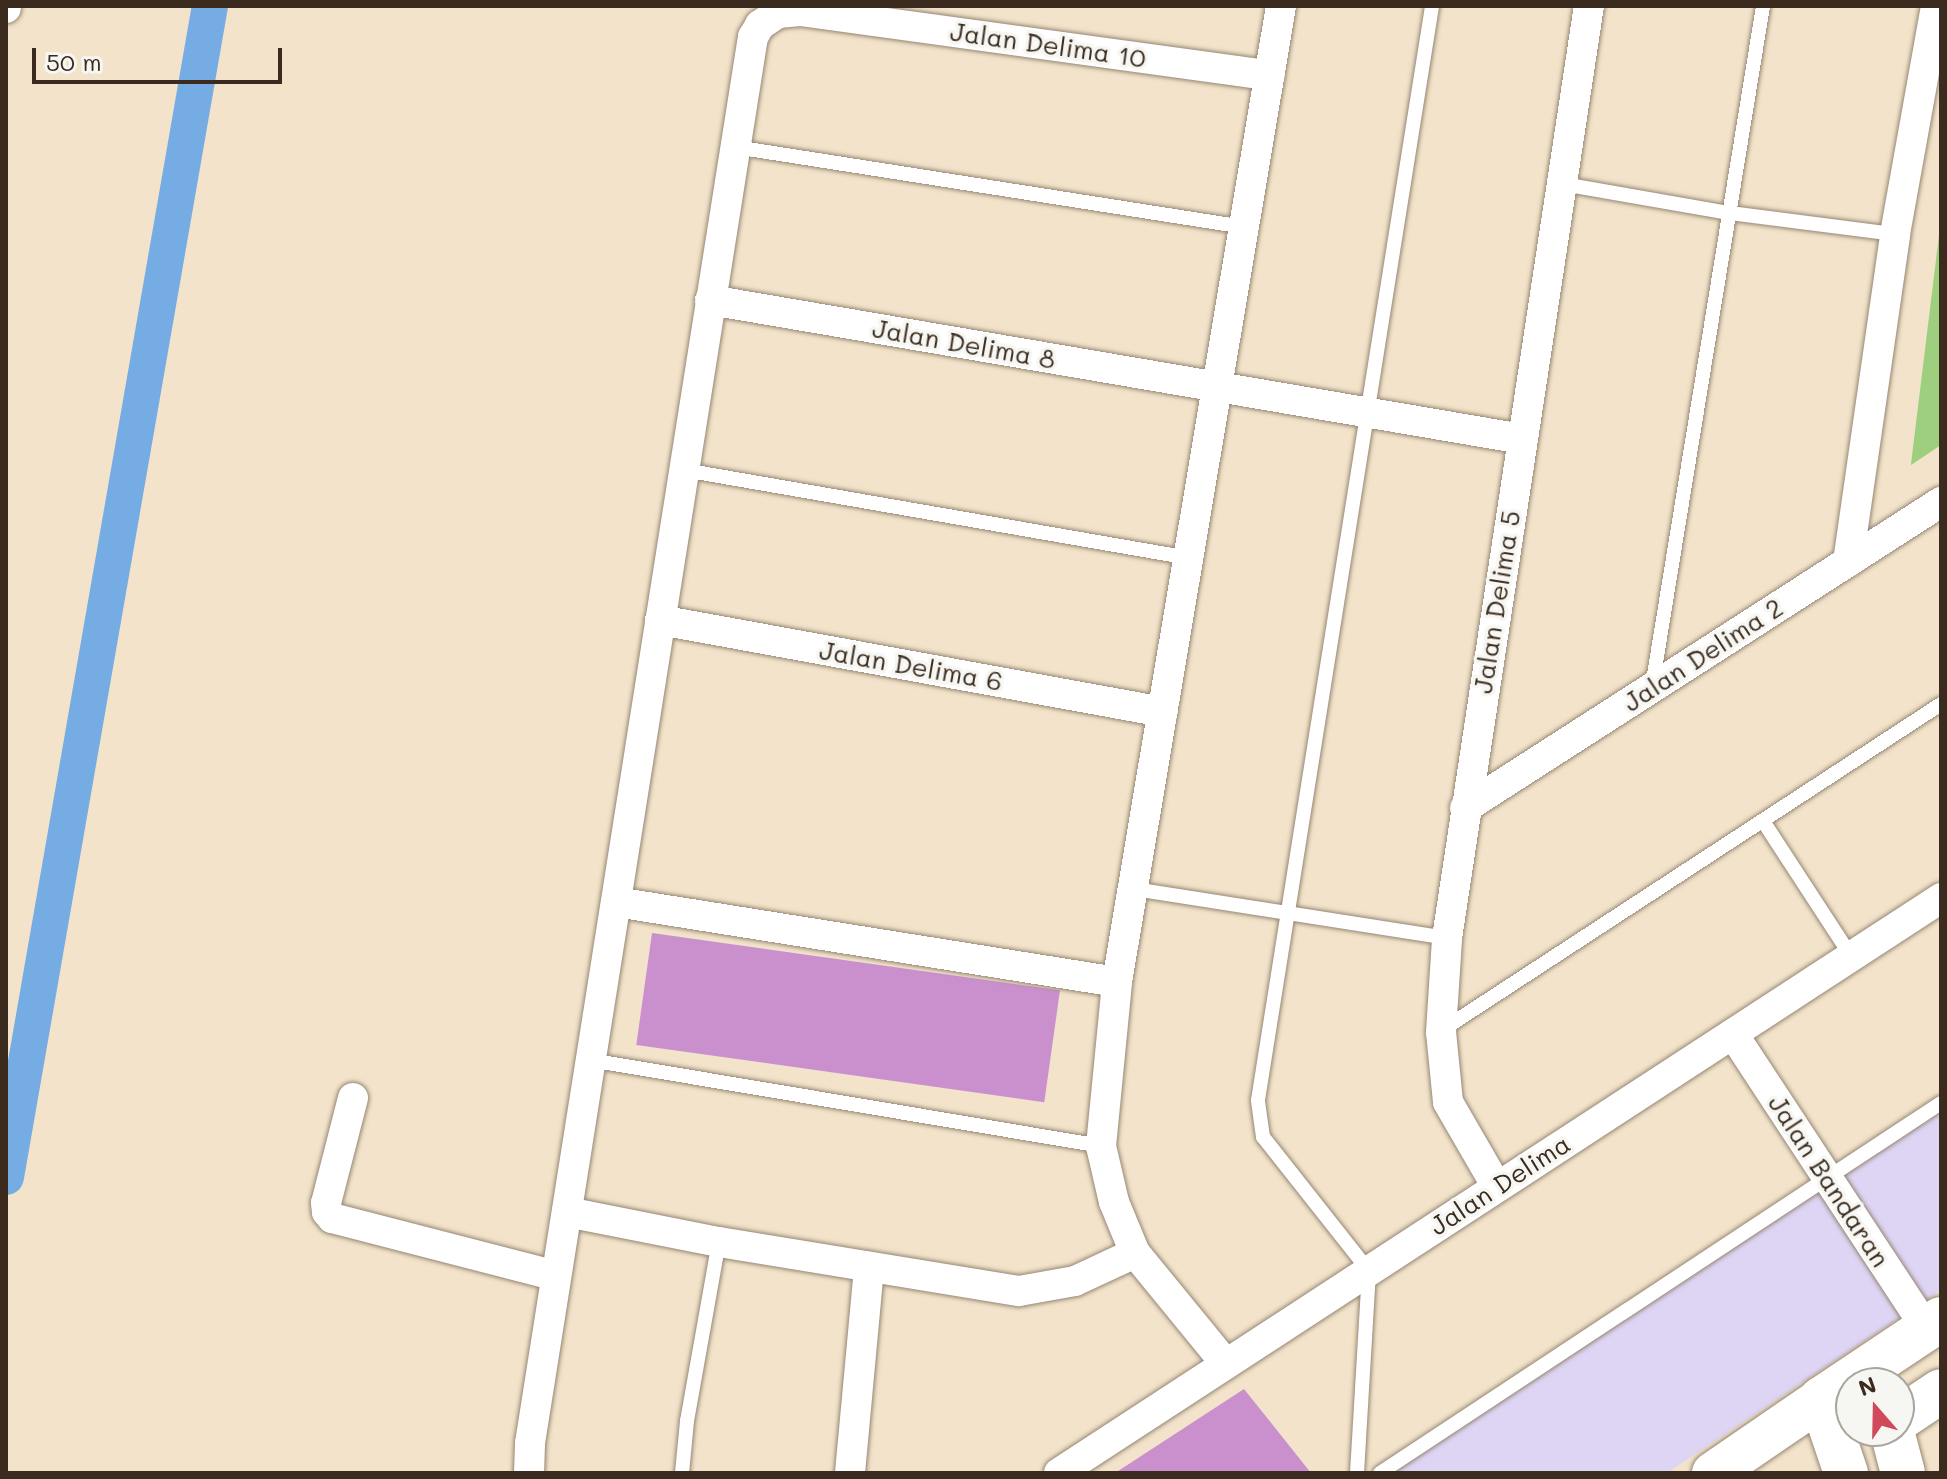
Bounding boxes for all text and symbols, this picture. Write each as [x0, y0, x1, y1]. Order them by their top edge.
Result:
street label: Jalan Delima 10 [948, 16, 1148, 74]
scale bar [36, 32, 286, 82]
text: 50 m [46, 46, 102, 77]
street label: Jalan Delima 8 [870, 313, 1058, 375]
street label: Jalan Delima 5 [1467, 508, 1527, 696]
street label: Jalan Delima 2 [1617, 592, 1789, 718]
street label: Jalan Delima 6 [817, 635, 1005, 697]
street label: Jalan Bandaran [1762, 1089, 1896, 1273]
street label: Jalan Delima [1424, 1128, 1576, 1242]
north arrow [1835, 1367, 1915, 1447]
text: N [1854, 1369, 1880, 1402]

